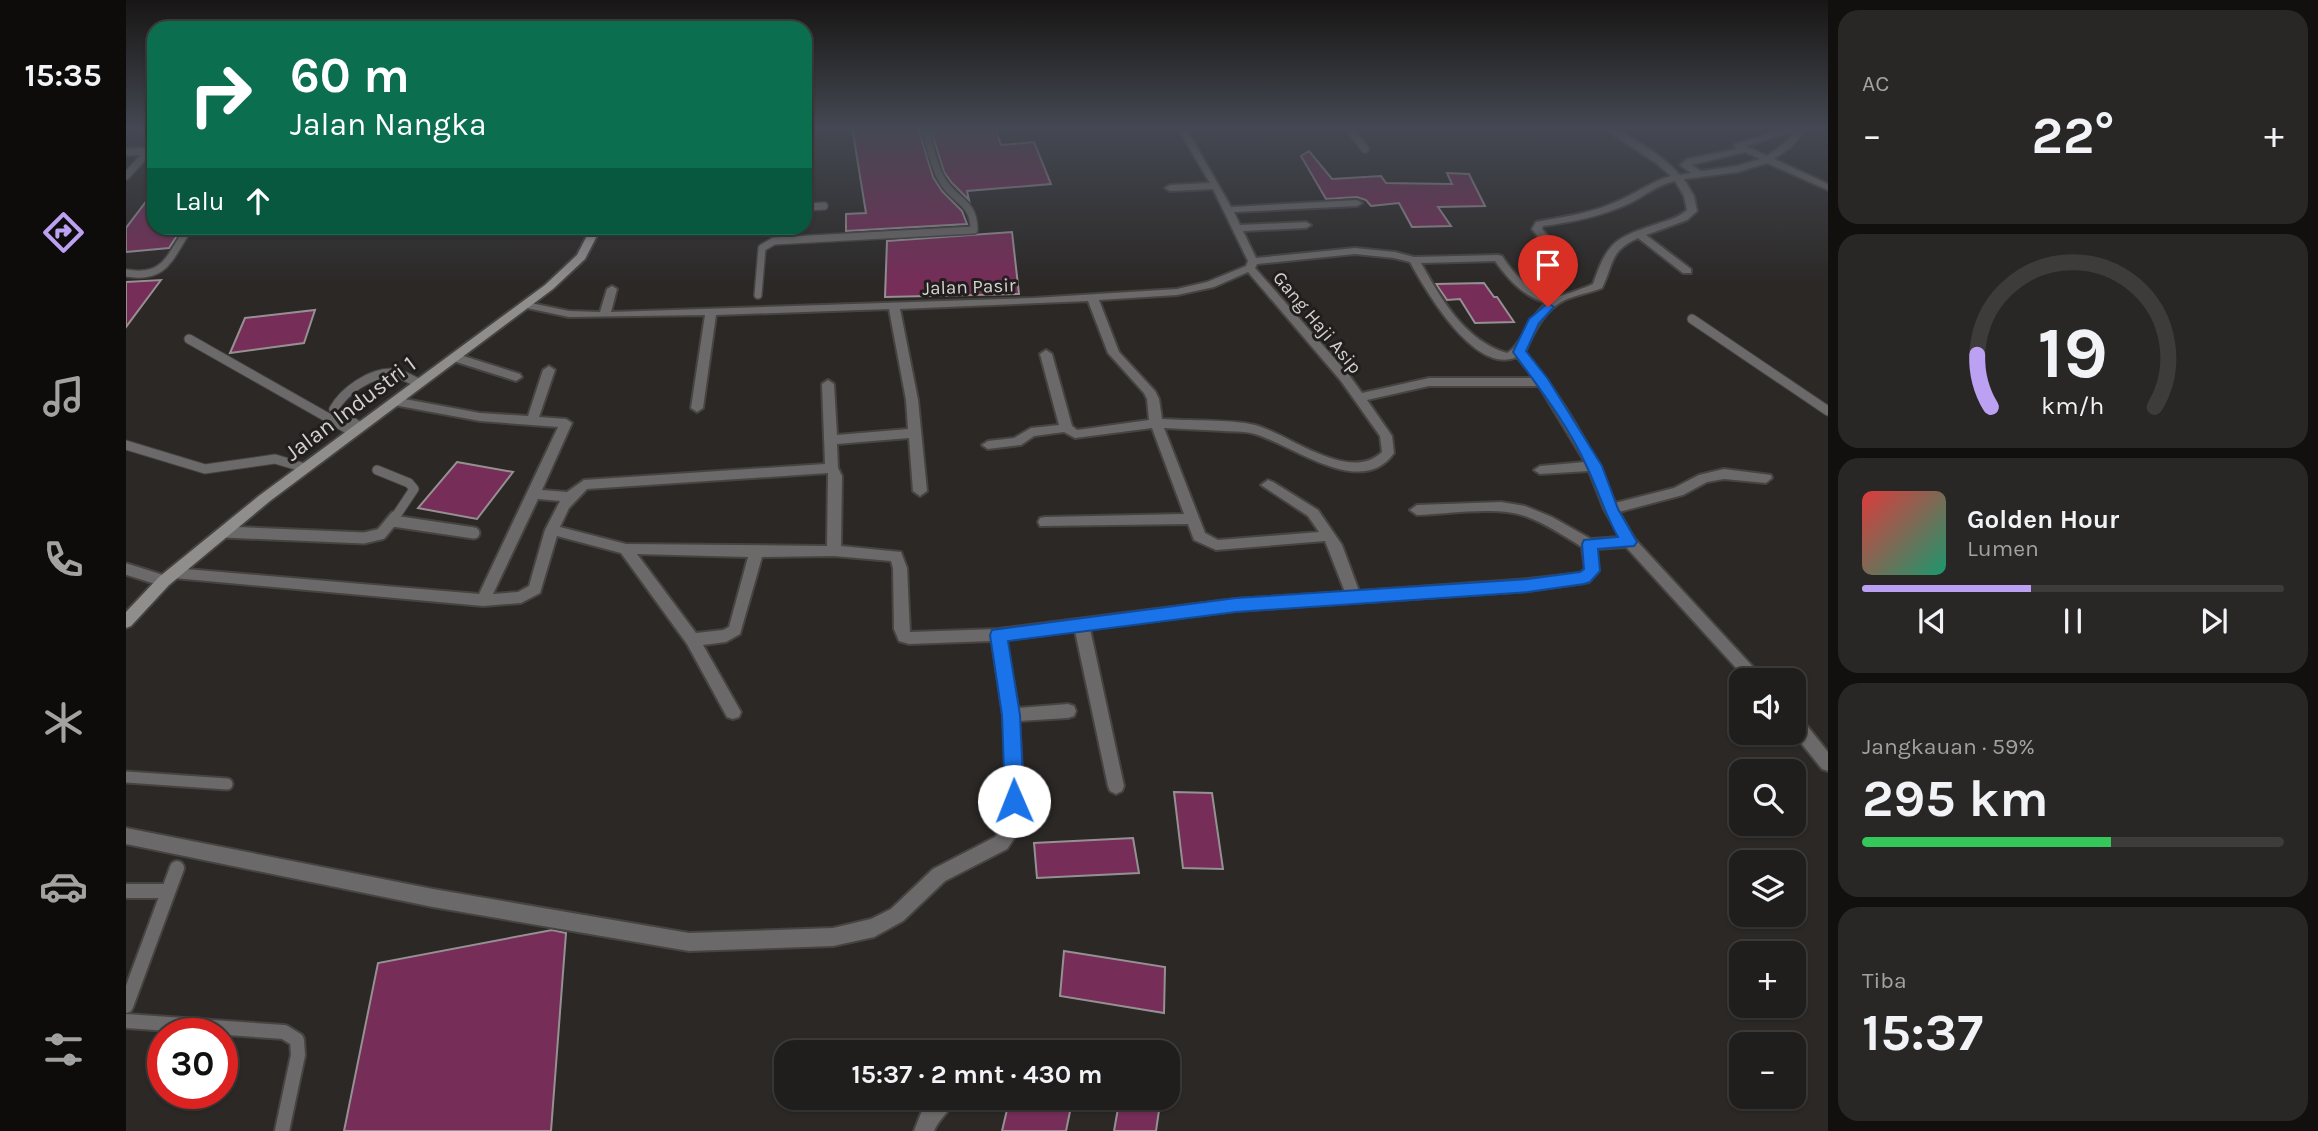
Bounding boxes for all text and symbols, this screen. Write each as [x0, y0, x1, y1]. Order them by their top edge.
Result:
text: 60 m [290, 47, 410, 104]
icon: right [175, 49, 266, 140]
text: 15:35 [24, 57, 102, 94]
text: AC [1862, 70, 1889, 97]
text: 22° [2031, 105, 2115, 166]
text: Jalan Nangka [290, 106, 487, 143]
text: − [1862, 113, 1882, 158]
text: + [2264, 113, 2284, 158]
icon: ahead [239, 182, 277, 220]
text: Lalu [175, 186, 225, 217]
icon: directions [39, 208, 88, 257]
pin [1518, 235, 1578, 307]
icon: arrive [1529, 246, 1567, 284]
street label: Gang Haji Asip [1268, 267, 1366, 378]
street label: Jalan Pasir [922, 274, 1016, 300]
text: 19 [2038, 311, 2108, 396]
street label: Jalan Industri 1 [279, 350, 421, 466]
icon: music [39, 372, 88, 421]
text: km/h [2041, 391, 2105, 420]
text: Golden Hour [1967, 504, 2119, 535]
icon: phone [39, 535, 88, 584]
text: Lumen [1967, 535, 2039, 562]
icon: previous [1913, 602, 1951, 640]
icon: pause [2054, 602, 2092, 640]
icon: next [2195, 602, 2233, 640]
map controls [1729, 668, 1806, 1109]
button: sound [1729, 668, 1806, 745]
icon: climate [39, 698, 88, 747]
text: Jangkauan · 59% [1862, 733, 2035, 760]
button: search [1729, 759, 1806, 836]
position arrow [977, 764, 1051, 838]
text: 295 km [1862, 768, 2049, 829]
button: layers [1729, 850, 1806, 927]
icon: car [39, 862, 88, 911]
button: + [1729, 941, 1806, 1018]
text: Tiba [1862, 967, 1907, 994]
text: 15:37 [1862, 1002, 1983, 1063]
speed limit sign: 30 [147, 1018, 238, 1109]
icon: filters [39, 1025, 88, 1074]
button: − [1729, 1032, 1806, 1109]
text: 15:37 · 2 mnt · 430 m [852, 1059, 1102, 1090]

